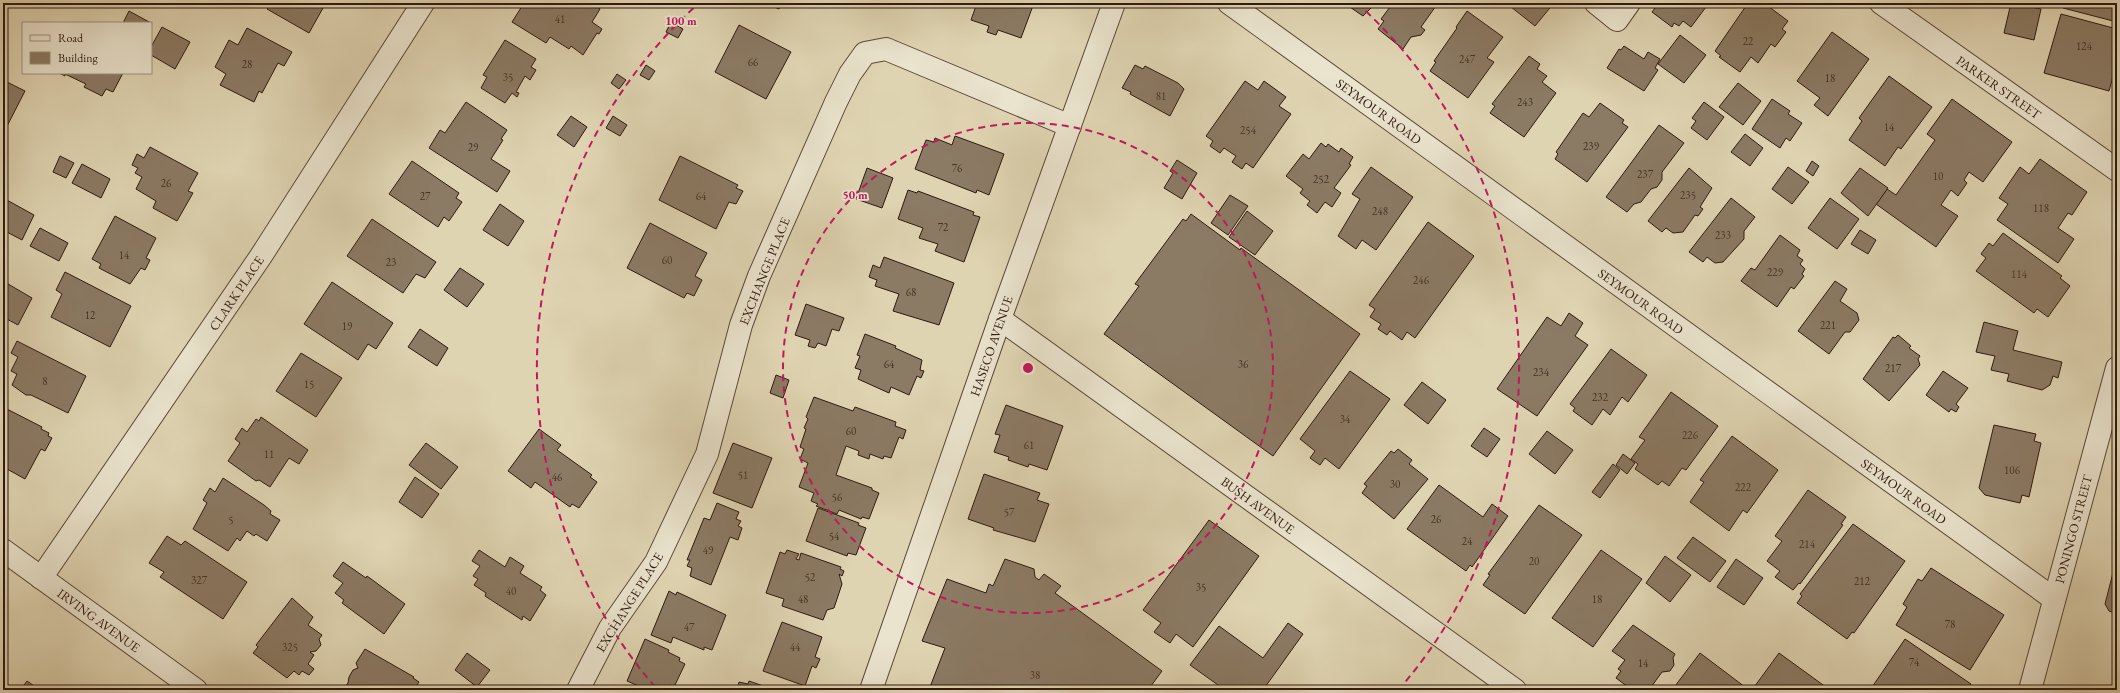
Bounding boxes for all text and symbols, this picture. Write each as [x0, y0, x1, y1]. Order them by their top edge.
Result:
house number: 41 [555, 12, 565, 26]
text: 100 m [665, 13, 697, 29]
legend [22, 22, 152, 74]
text: Road [58, 30, 84, 46]
house number: 22 [1743, 34, 1754, 48]
house number: 124 [2076, 39, 2093, 53]
text: Building [58, 50, 99, 66]
house number: 247 [1459, 52, 1476, 66]
street label: PARKER STREET [1953, 52, 2045, 123]
house number: 66 [748, 55, 759, 69]
house number: 28 [242, 57, 252, 71]
house number: 35 [503, 70, 513, 84]
house number: 18 [1825, 71, 1835, 85]
street label: SEYMOUR ROAD [1333, 75, 1425, 148]
house number: 81 [1156, 89, 1166, 103]
house number: 243 [1517, 95, 1533, 109]
house number: 14 [1884, 120, 1895, 134]
house number: 254 [1240, 123, 1257, 137]
house number: 239 [1583, 139, 1600, 153]
house number: 29 [468, 140, 479, 154]
house number: 76 [952, 161, 963, 175]
house number: 237 [1637, 167, 1654, 181]
house number: 10 [1933, 169, 1943, 183]
house number: 252 [1313, 172, 1330, 186]
house number: 26 [161, 176, 172, 190]
text: 50 m [842, 187, 868, 203]
house number: 235 [1680, 188, 1696, 202]
house number: 27 [420, 189, 431, 203]
house number: 64 [696, 189, 707, 203]
house number: 118 [2033, 201, 2049, 215]
house number: 248 [1372, 204, 1388, 218]
street label: EXCHANGE PLACE [735, 215, 794, 327]
house number: 72 [938, 220, 949, 234]
house number: 233 [1715, 228, 1731, 242]
house number: 14 [119, 248, 130, 262]
street label: CLARK PLACE [205, 253, 268, 334]
house number: 60 [662, 253, 672, 267]
house number: 23 [386, 255, 396, 269]
street label: SEYMOUR ROAD [1595, 265, 1687, 338]
house number: 229 [1767, 265, 1784, 279]
house number: 114 [2011, 267, 2028, 281]
house number: 246 [1413, 273, 1430, 287]
house number: 68 [906, 285, 916, 299]
street label: HASECO AVENUE [966, 294, 1017, 399]
house number: 12 [85, 308, 96, 322]
house number: 221 [1820, 318, 1836, 332]
house number: 19 [342, 319, 353, 333]
house number: 64 [884, 357, 895, 371]
house number: 36 [1238, 357, 1249, 371]
centre of rings [1021, 361, 1035, 375]
house number: 217 [1885, 361, 1902, 375]
house number: 234 [1533, 365, 1550, 379]
house number: 8 [42, 374, 48, 388]
house number: 15 [304, 377, 314, 391]
house number: 232 [1592, 390, 1609, 404]
house number: 34 [1340, 412, 1351, 426]
house number: 60 [846, 424, 856, 438]
house number: 226 [1682, 428, 1699, 442]
house number: 61 [1024, 438, 1034, 452]
house number: 11 [264, 447, 274, 461]
street label: SEYMOUR ROAD [1858, 455, 1950, 528]
house number: 106 [2004, 463, 2021, 477]
house number: 51 [738, 468, 748, 482]
house number: 46 [552, 470, 563, 484]
street label: BUSH AVENUE [1218, 473, 1298, 538]
street label: PONINGO STREET [2051, 473, 2096, 585]
house number: 30 [1390, 477, 1400, 491]
house number: 222 [1735, 480, 1752, 494]
house number: 56 [832, 490, 843, 504]
house number: 57 [1004, 505, 1015, 519]
house number: 26 [1431, 512, 1442, 526]
house number: 5 [228, 513, 234, 527]
house number: 54 [829, 529, 840, 543]
house number: 24 [1462, 534, 1473, 548]
house number: 214 [1799, 537, 1816, 551]
house number: 49 [703, 543, 714, 557]
street label: EXCHANGE PLACE [592, 549, 667, 655]
house number: 20 [1529, 554, 1539, 568]
house number: 52 [805, 570, 816, 584]
house number: 327 [191, 573, 208, 587]
house number: 212 [1854, 574, 1871, 588]
house number: 35 [1196, 580, 1206, 594]
house number: 40 [506, 584, 516, 598]
street label: IRVING AVENUE [54, 585, 143, 656]
house number: 48 [798, 592, 808, 606]
house number: 18 [1592, 592, 1602, 606]
house number: 78 [1945, 617, 1955, 631]
house number: 47 [684, 620, 695, 634]
house number: 325 [282, 640, 298, 654]
house number: 44 [790, 640, 801, 654]
house number: 74 [1909, 655, 1920, 669]
house number: 14 [1638, 656, 1649, 670]
house number: 38 [1030, 668, 1040, 682]

